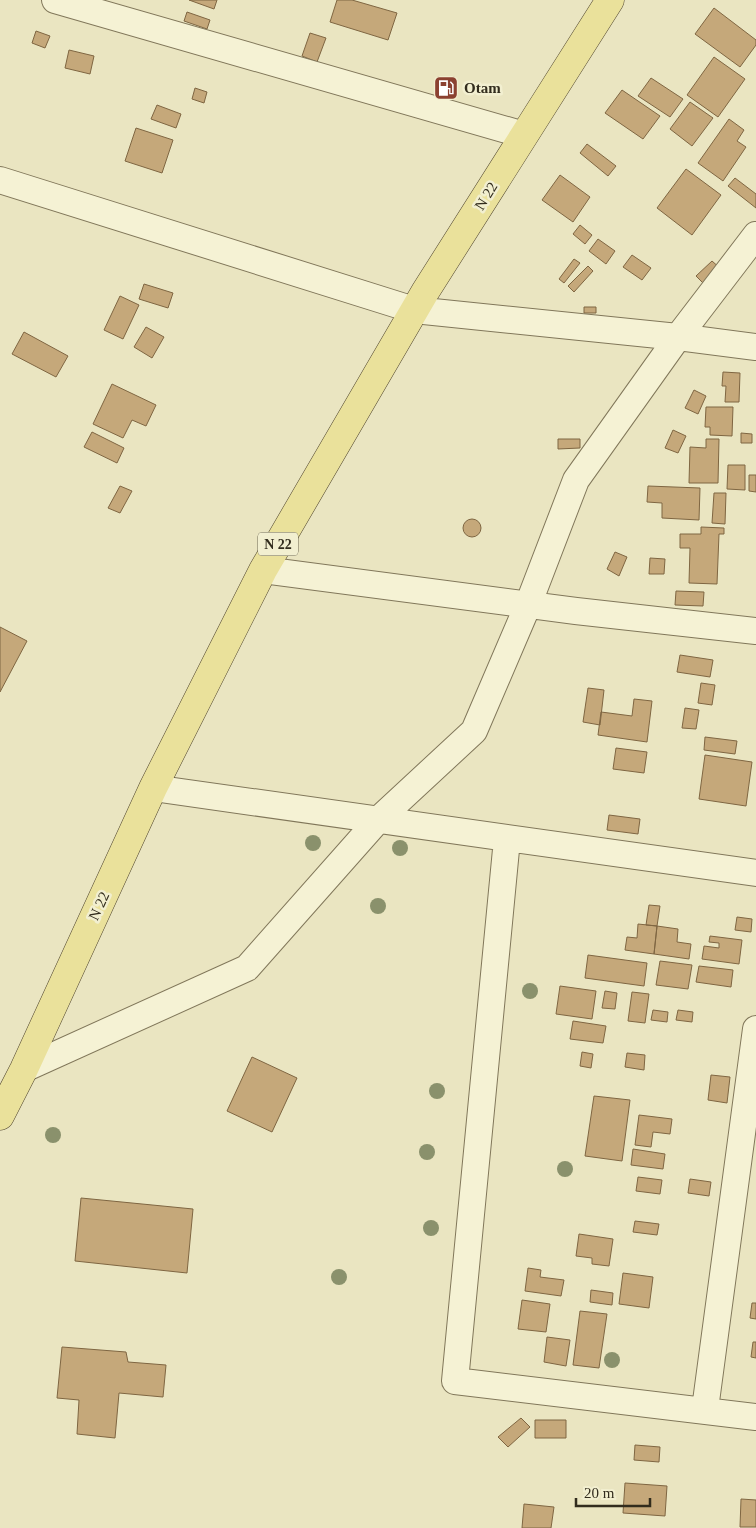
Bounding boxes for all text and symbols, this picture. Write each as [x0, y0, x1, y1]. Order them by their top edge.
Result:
fuel station icon: Otam [433, 75, 459, 101]
place label: Otam [464, 80, 501, 96]
street label: N 22 [471, 179, 501, 213]
road number: N 22 [258, 532, 298, 556]
street label: N 22 [85, 889, 113, 923]
scale bar [576, 1476, 650, 1508]
text: 20 m [584, 1485, 615, 1501]

